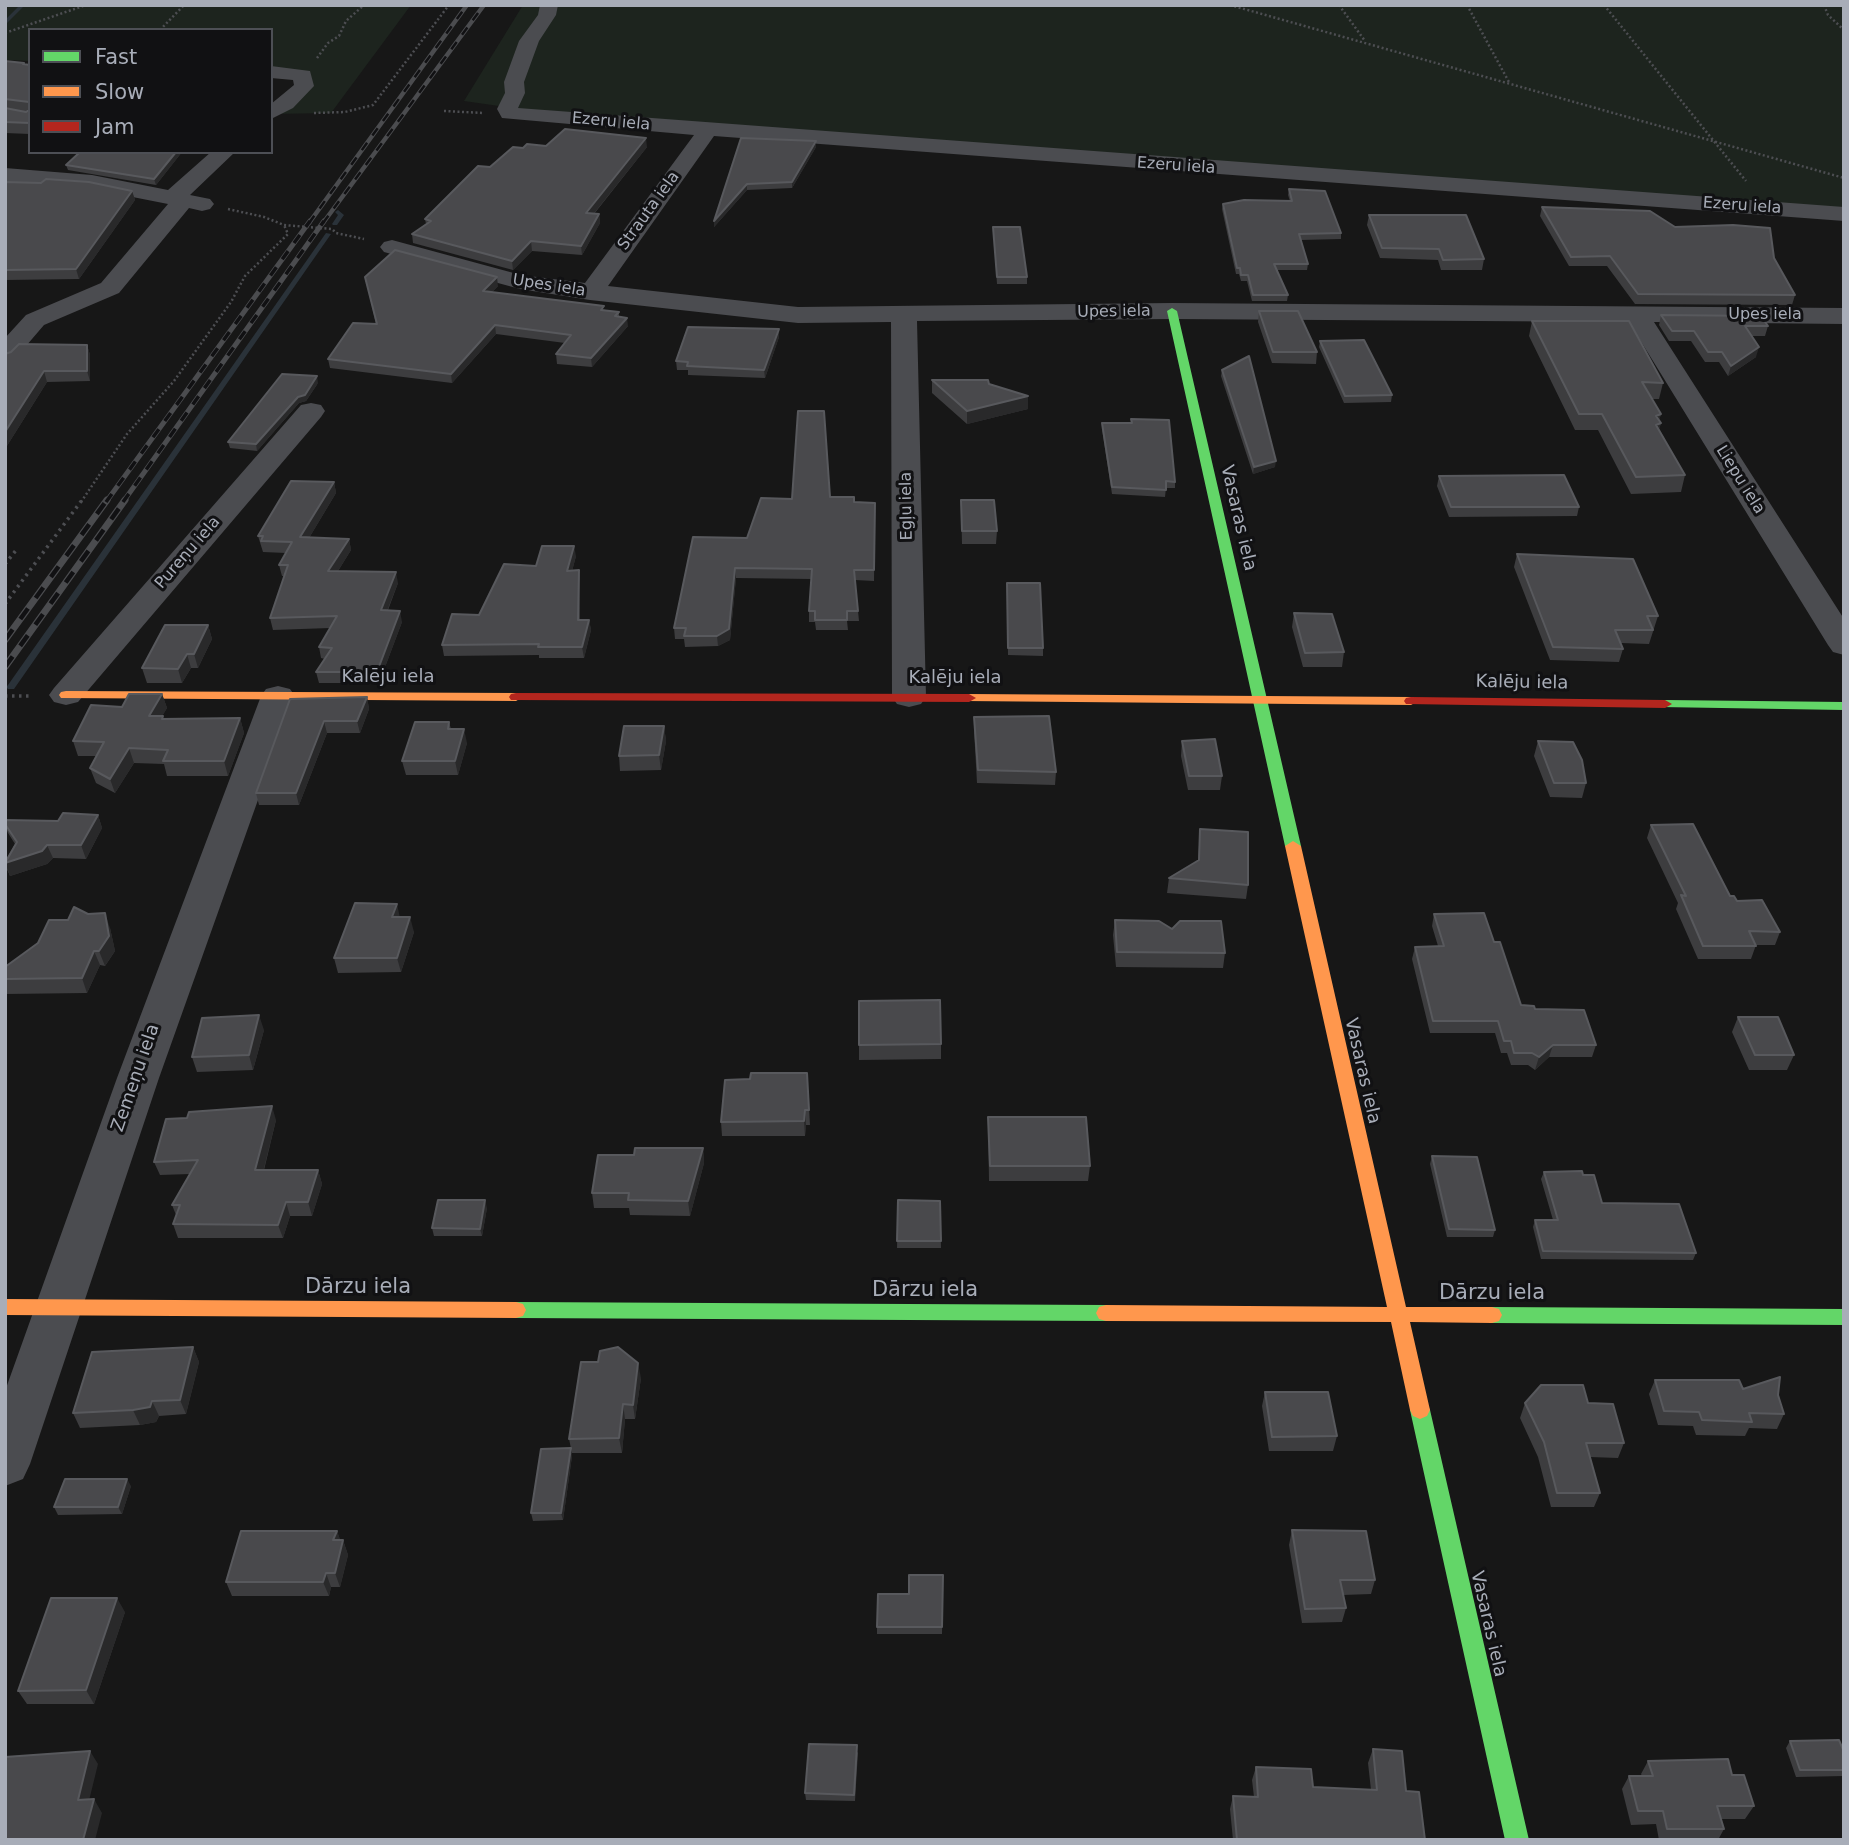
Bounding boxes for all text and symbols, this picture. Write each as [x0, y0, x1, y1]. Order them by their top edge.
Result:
legend [28, 28, 273, 154]
text: Fast [95, 45, 137, 69]
text: Slow [95, 80, 144, 104]
street label: Ezeru iela [571, 109, 651, 135]
text: Jam [95, 115, 135, 139]
street label: Ezeru iela [1136, 154, 1216, 178]
street label: Strauta iela [614, 168, 684, 254]
street label: Ezeru iela [1702, 194, 1782, 218]
street label: Upes iela [511, 271, 587, 301]
street label: Upes iela [1077, 302, 1151, 322]
street label: Upes iela [1728, 305, 1802, 325]
street label: Liepu iela [1711, 442, 1769, 518]
street label: Vasaras iela [1215, 463, 1261, 573]
street label: Egļu iela [897, 472, 917, 540]
street label: Pureņu iela [151, 513, 225, 593]
street label: Kalēju iela [342, 666, 434, 688]
street label: Kalēju iela [909, 667, 1001, 689]
street label: Kalēju iela [1475, 671, 1569, 695]
street label: Vasaras iela [1339, 1016, 1385, 1126]
street label: Zemeņu iela [107, 1021, 165, 1135]
street label: Dārzu iela [305, 1275, 411, 1301]
street label: Dārzu iela [872, 1278, 978, 1304]
street label: Dārzu iela [1439, 1281, 1545, 1307]
street label: Vasaras iela [1465, 1569, 1511, 1679]

